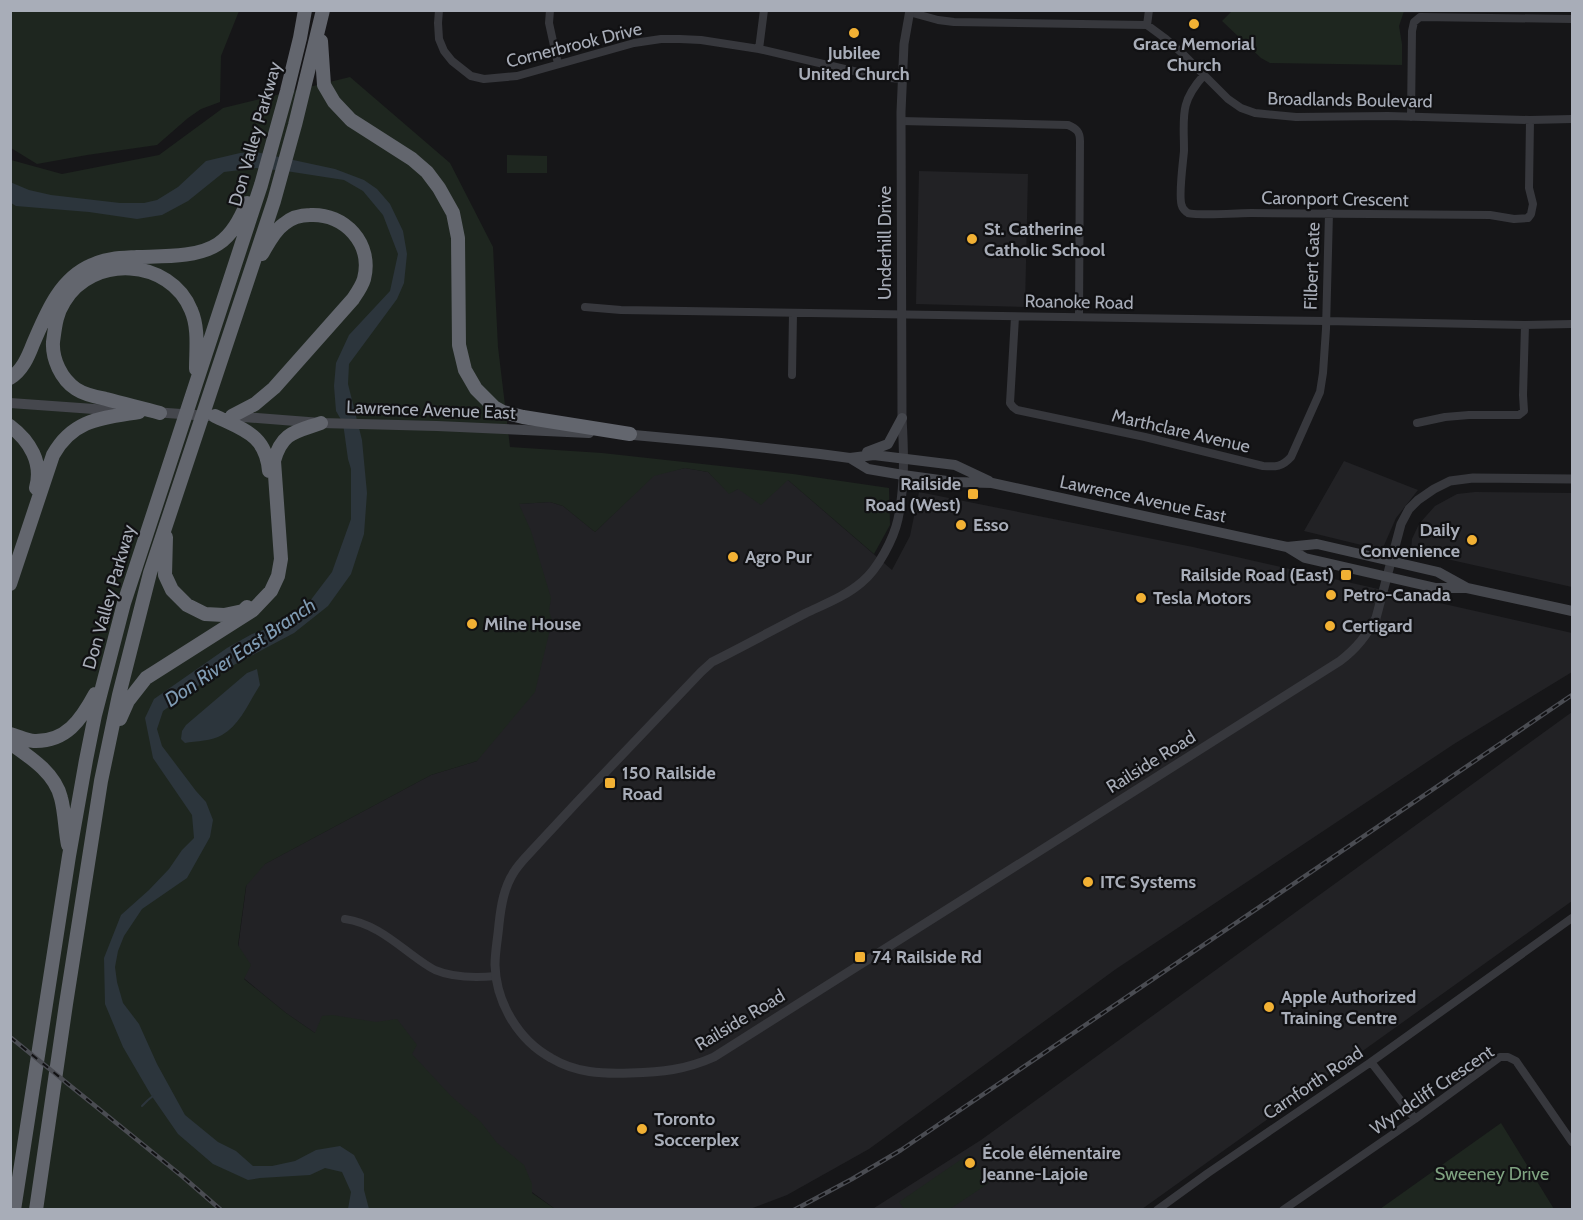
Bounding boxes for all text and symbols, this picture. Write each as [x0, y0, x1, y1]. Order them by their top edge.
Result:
street label: Cornerbrook Drive [504, 17, 644, 73]
marker: Grace Memorial Church [1187, 17, 1201, 31]
marker: Jubilee United Church [847, 26, 861, 40]
place label: Grace Memorial Church [1133, 33, 1255, 76]
place label: Jubilee United Church [798, 42, 910, 85]
street label: Don Valley Parkway [224, 59, 286, 209]
street label: Broadlands Boulevard [1267, 88, 1433, 112]
street label: Underhill Drive [874, 186, 896, 300]
street label: Caronport Crescent [1261, 187, 1409, 211]
place label: St. Catherine Catholic School [984, 218, 1106, 261]
street label: Filbert Gate [1299, 222, 1325, 310]
marker: St. Catherine Catholic School [965, 232, 979, 246]
street label: Roanoke Road [1024, 290, 1134, 314]
street label: Lawrence Avenue East [346, 396, 516, 424]
street label: Marthclare Avenue [1110, 404, 1252, 458]
street label: Lawrence Avenue East [1058, 471, 1228, 527]
place label: Railside Road (West) [865, 473, 961, 516]
marker: Railside Road (West) [966, 487, 980, 501]
place label: Esso [973, 514, 1009, 536]
marker: Esso [954, 518, 968, 532]
place label: Daily Convenience [1360, 519, 1460, 562]
street label: Don Valley Parkway [78, 522, 140, 672]
marker: Daily Convenience [1465, 533, 1479, 547]
place label: Agro Pur [745, 546, 812, 568]
marker: Agro Pur [726, 550, 740, 564]
place label: Railside Road (East) [1180, 564, 1334, 586]
marker: Railside Road (East) [1339, 568, 1353, 582]
place label: Petro-Canada [1343, 584, 1451, 606]
place label: Tesla Motors [1153, 587, 1252, 609]
marker: Petro-Canada [1324, 588, 1338, 602]
marker: Tesla Motors [1134, 591, 1148, 605]
water label: Don River East Branch [160, 592, 320, 712]
place label: Milne House [484, 613, 581, 635]
place label: Certigard [1342, 615, 1413, 637]
marker: Milne House [465, 617, 479, 631]
marker: Certigard [1323, 619, 1337, 633]
street label: Railside Road [1102, 726, 1200, 798]
place label: 150 Railside Road [622, 762, 716, 805]
marker: 150 Railside Road [603, 776, 617, 790]
place label: ITC Systems [1100, 871, 1196, 893]
marker: ITC Systems [1081, 875, 1095, 889]
place label: 74 Railside Rd [872, 946, 982, 968]
marker: 74 Railside Rd [853, 950, 867, 964]
street label: Railside Road [691, 985, 789, 1055]
place label: Apple Authorized Training Centre [1281, 986, 1416, 1029]
marker: Apple Authorized Training Centre [1262, 1000, 1276, 1014]
street label: Wyndcliff Crescent [1366, 1040, 1498, 1140]
street label: Carnforth Road [1259, 1042, 1367, 1124]
place label: Toronto Soccerplex [654, 1108, 739, 1151]
marker: Toronto Soccerplex [635, 1122, 649, 1136]
place label: École élémentaire Jeanne-Lajoie [981, 1142, 1121, 1185]
marker: École élémentaire Jeanne-Lajoie [963, 1156, 977, 1170]
park label: Sweeney Drive [1435, 1163, 1549, 1185]

